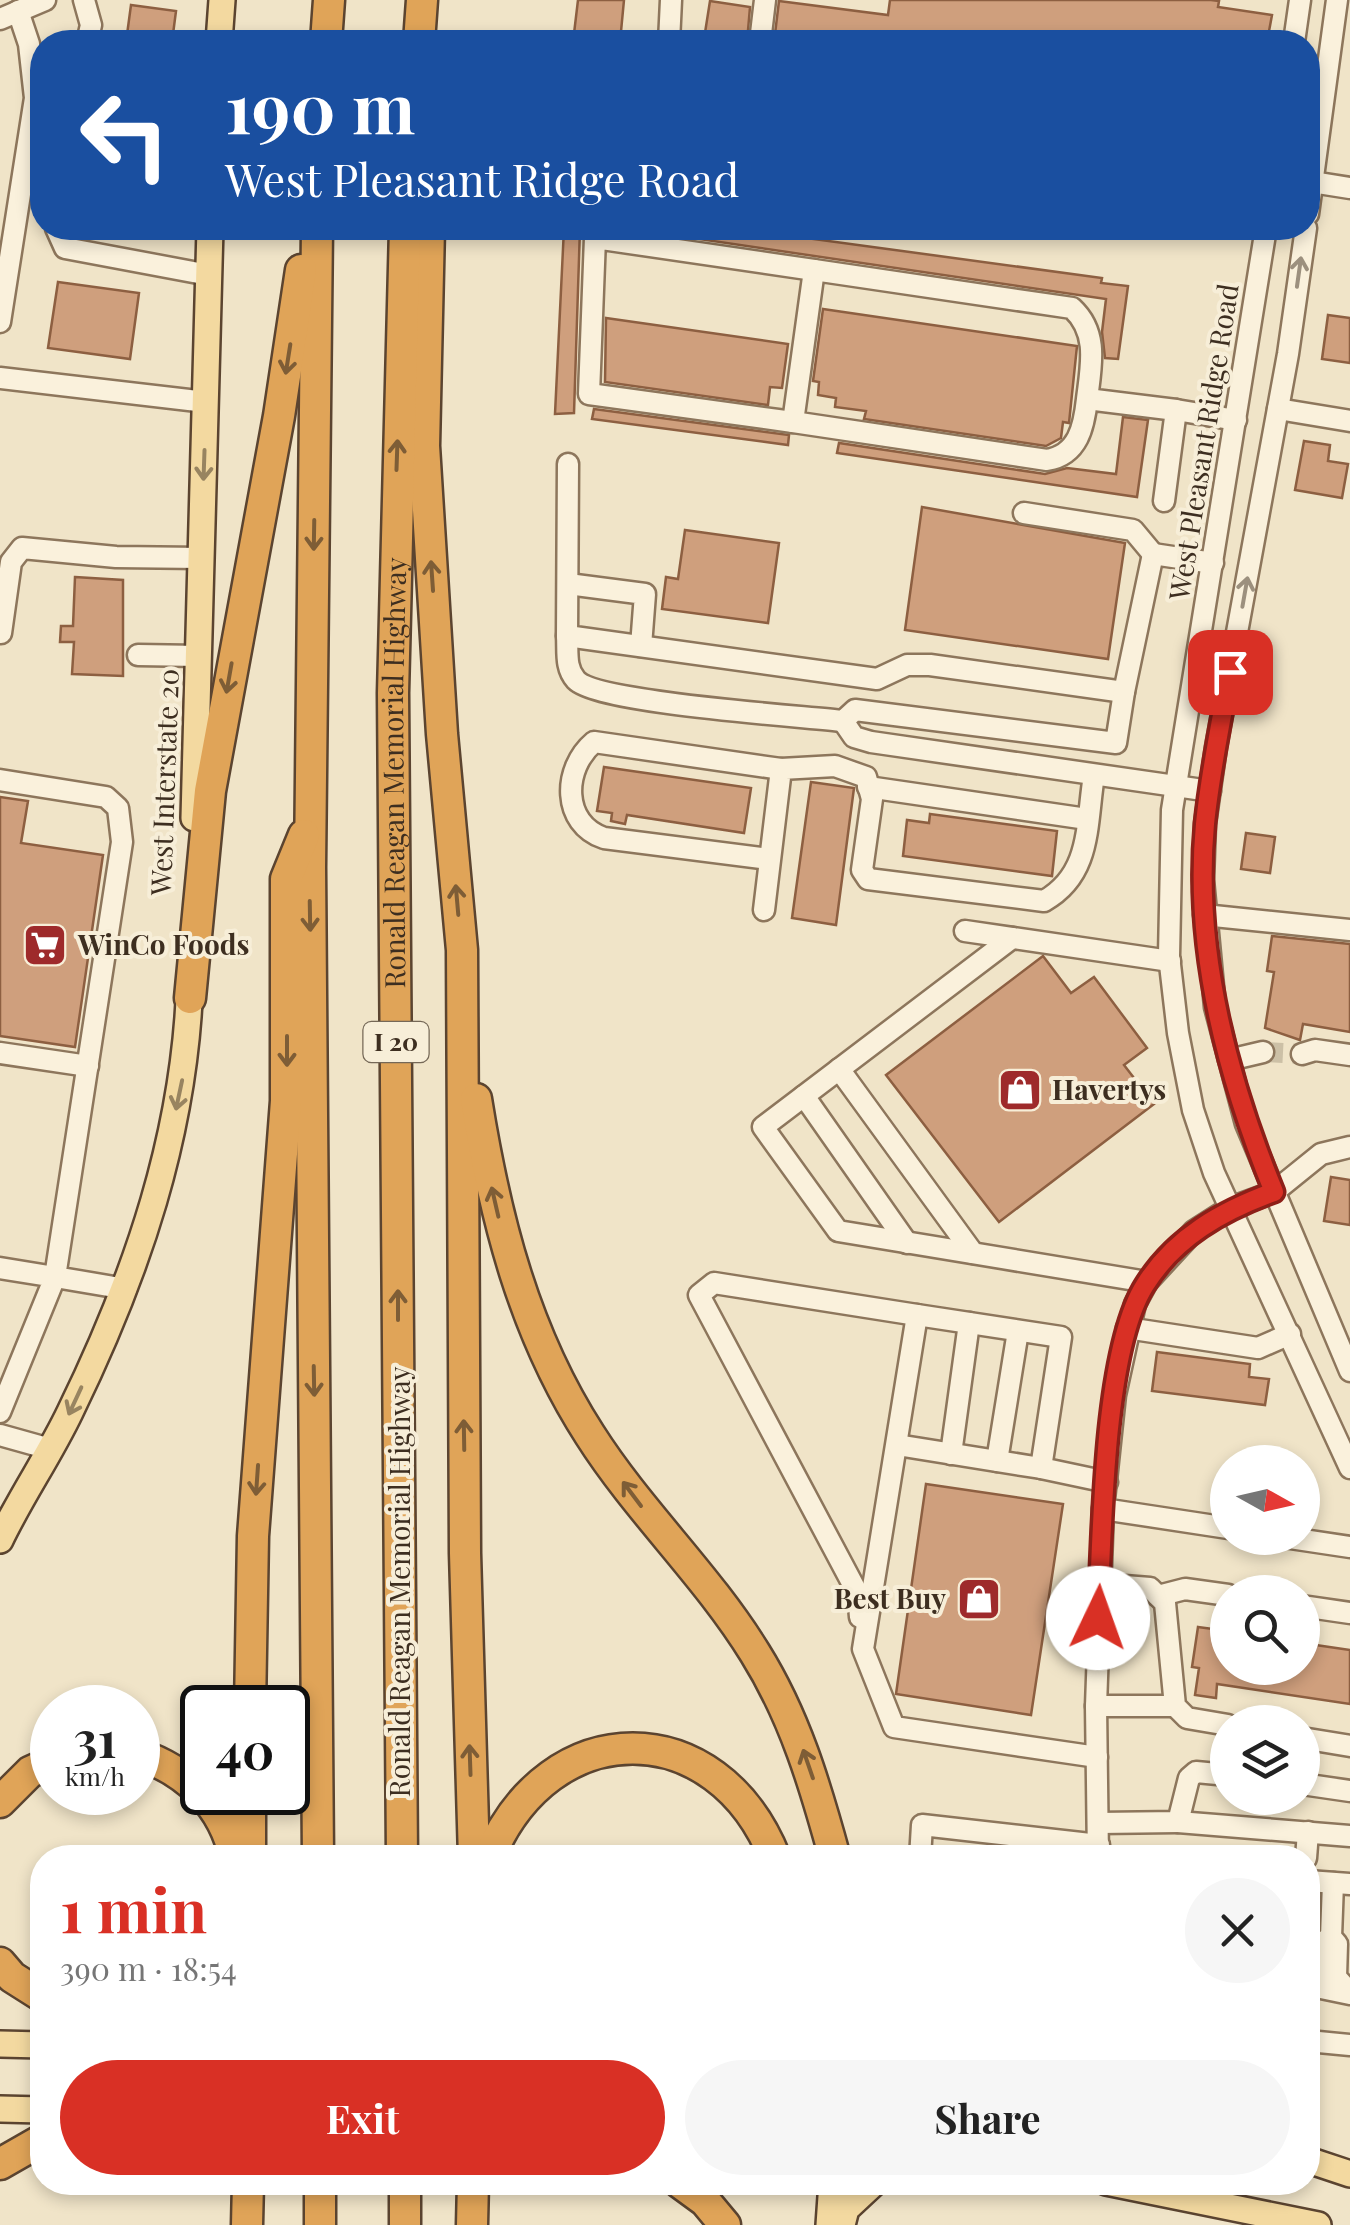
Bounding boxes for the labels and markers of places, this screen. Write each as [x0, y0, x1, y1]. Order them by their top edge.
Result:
pin [1188, 630, 1273, 715]
supermarket icon: WinCo Foods [22, 922, 68, 968]
place label: WinCo Foods [77, 925, 249, 962]
shop icon: Havertys [997, 1067, 1043, 1113]
place label: Havertys [1052, 1070, 1166, 1107]
shop icon: Best Buy [956, 1576, 1002, 1622]
place label: Best Buy [834, 1579, 946, 1616]

